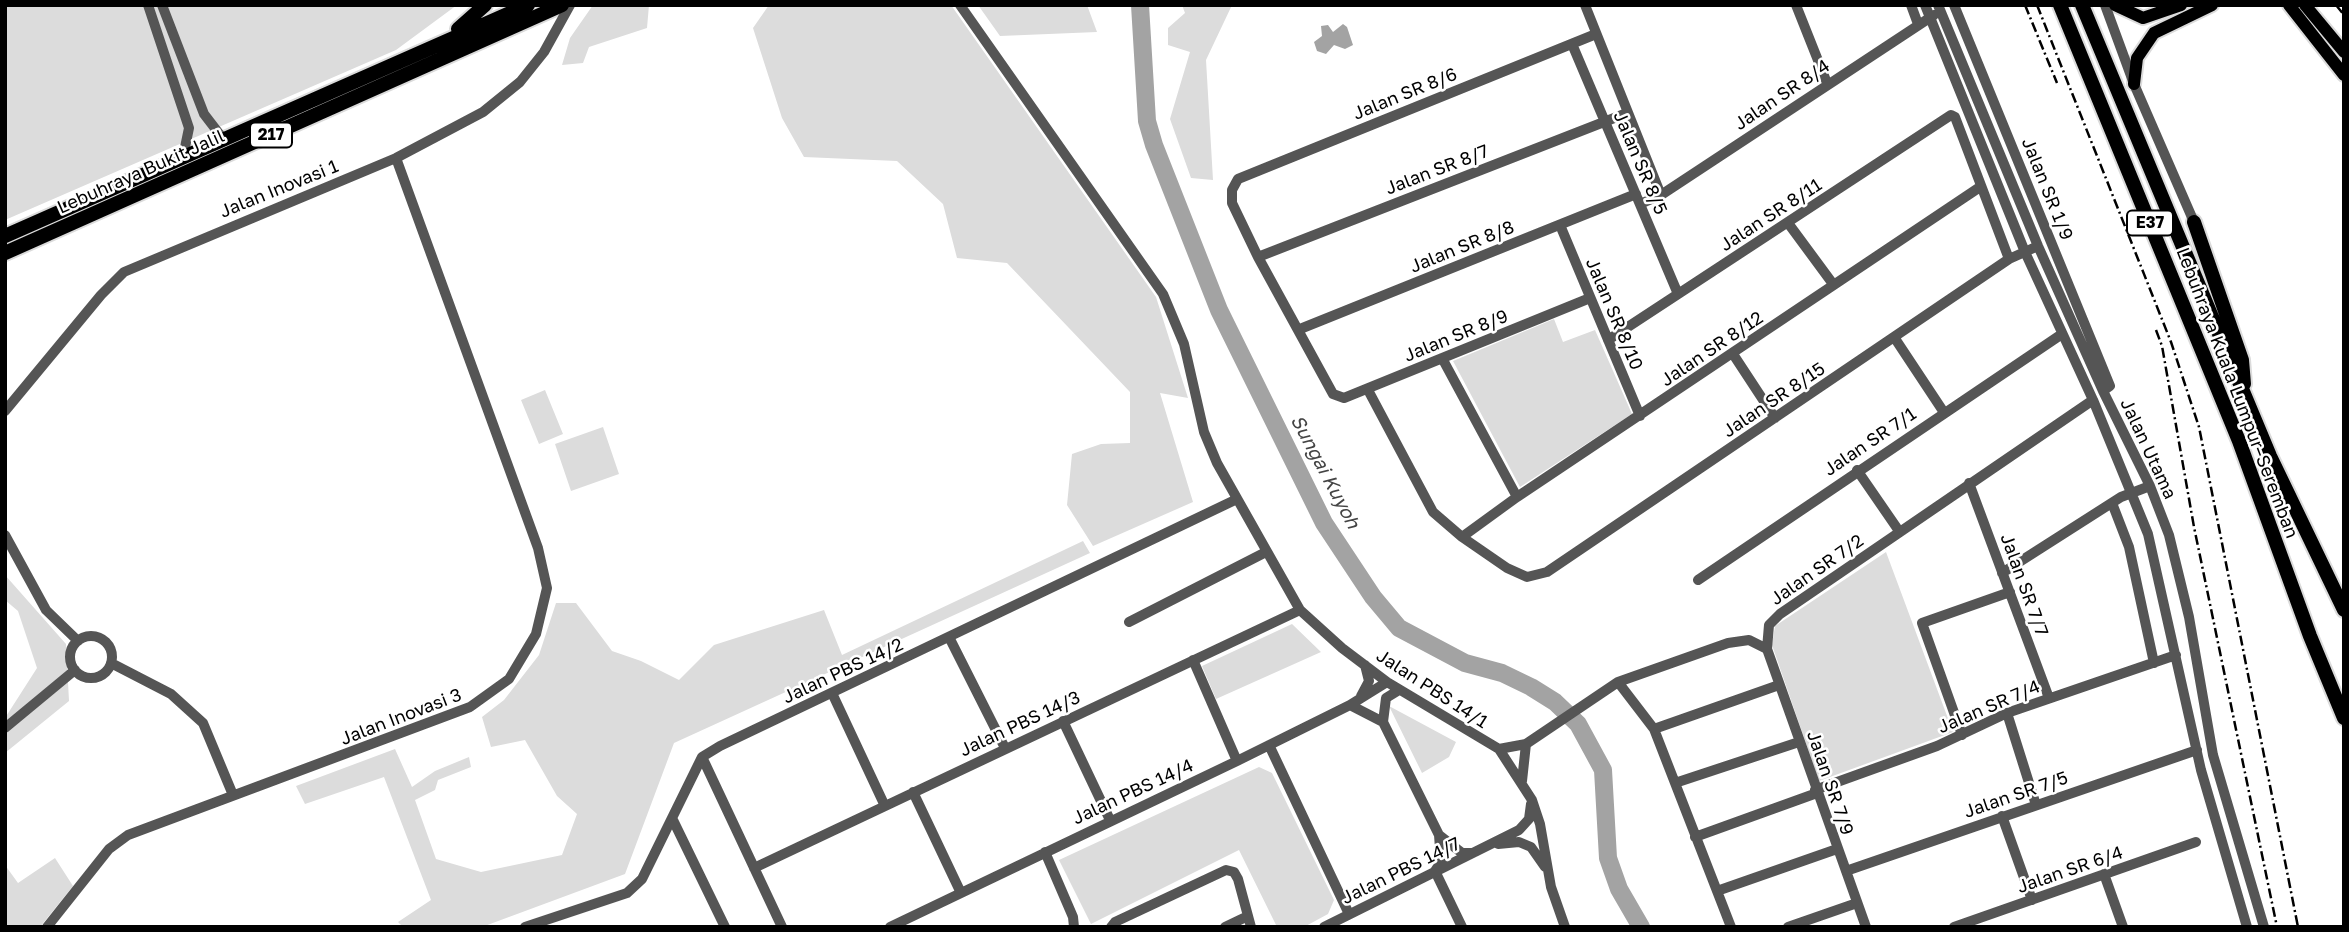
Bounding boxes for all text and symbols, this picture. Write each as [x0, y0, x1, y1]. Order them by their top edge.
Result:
street label: Jalan SR 8/4 [1730, 55, 1834, 135]
street label: Jalan SR 8/6 [1350, 63, 1460, 125]
street label: Jalan SR 8/5 [1609, 108, 1671, 218]
road number: 217 [250, 122, 292, 148]
street label: Lebuhraya Bukit Jalil [54, 125, 228, 219]
street label: Jalan SR 1/9 [2017, 135, 2077, 243]
street label: Jalan SR 8/7 [1382, 140, 1492, 200]
street label: Jalan Inovasi 1 [216, 155, 342, 223]
street label: Jalan SR 8/11 [1716, 174, 1826, 256]
road number: E37 [2127, 210, 2173, 236]
street label: Jalan SR 8/8 [1407, 216, 1517, 278]
street label: Lebuhraya Kuala Lumpur–Seremban [2171, 245, 2303, 541]
street label: Jalan SR 8/10 [1581, 255, 1647, 373]
street label: Jalan SR 8/9 [1401, 305, 1511, 367]
street label: Jalan SR 8/12 [1657, 307, 1767, 391]
street label: Jalan SR 8/15 [1719, 358, 1829, 442]
street label: Jalan Utama [2115, 395, 2181, 503]
street label: Jalan SR 7/1 [1820, 403, 1920, 481]
water label: Sungai Kuyoh [1286, 411, 1364, 533]
street label: Jalan SR 7/2 [1766, 530, 1868, 610]
street label: Jalan SR 7/7 [1995, 531, 2053, 639]
street label: Jalan PBS 14/2 [779, 634, 907, 708]
street label: Jalan PBS 14/1 [1372, 645, 1492, 733]
street label: Jalan SR 7/4 [1935, 676, 2043, 738]
street label: Jalan Inovasi 3 [337, 684, 465, 750]
street label: Jalan PBS 14/3 [956, 687, 1084, 761]
street label: Jalan SR 7/9 [1802, 728, 1858, 838]
street label: Jalan PBS 14/4 [1069, 755, 1197, 829]
street label: Jalan SR 7/5 [1961, 767, 2071, 823]
street label: Jalan PBS 14/7 [1338, 833, 1464, 909]
street label: Jalan SR 6/4 [2014, 842, 2126, 898]

